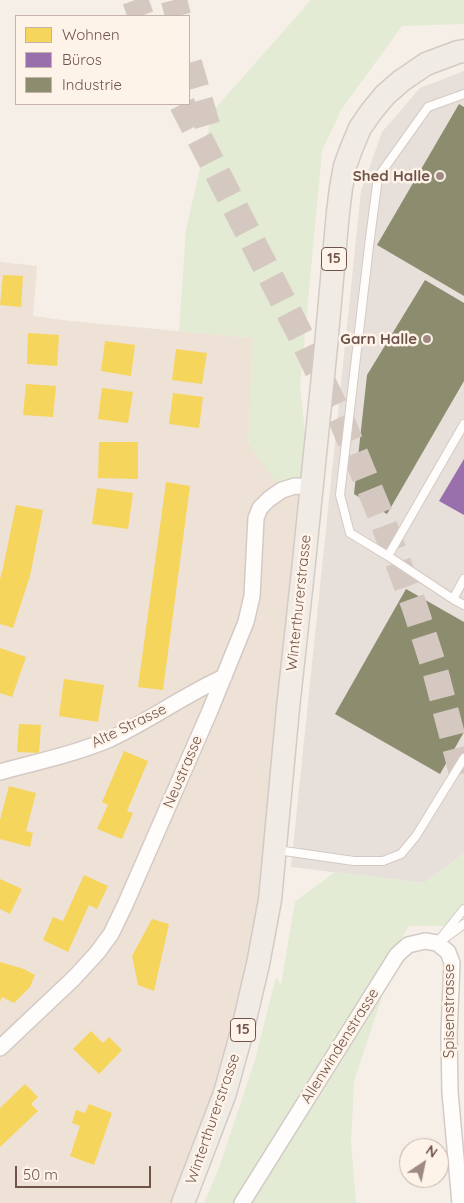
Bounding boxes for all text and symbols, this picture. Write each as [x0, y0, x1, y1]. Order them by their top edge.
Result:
legend [15, 15, 190, 105]
text: Wohnen [62, 25, 120, 44]
text: Büros [62, 50, 102, 69]
text: Industrie [62, 75, 122, 94]
place label: Shed Halle [353, 167, 430, 185]
marker: Shed Halle [434, 170, 446, 182]
road number: 15 [322, 248, 346, 270]
place label: Garn Halle [340, 330, 417, 348]
marker: Garn Halle [421, 333, 433, 345]
street label: Winterthurerstrasse [283, 534, 315, 672]
street label: Alte Strasse [88, 700, 170, 752]
street label: Neustrasse [160, 733, 206, 811]
street label: Spisenstrasse [440, 964, 458, 1058]
street label: Allenwindenstrasse [297, 985, 383, 1107]
road number: 15 [230, 1018, 256, 1042]
street label: Winterthurerstrasse [182, 1051, 244, 1187]
north arrow [399, 1138, 449, 1188]
text: N [423, 1141, 441, 1162]
scale bar [18, 1156, 154, 1188]
text: 50 m [23, 1165, 58, 1184]

